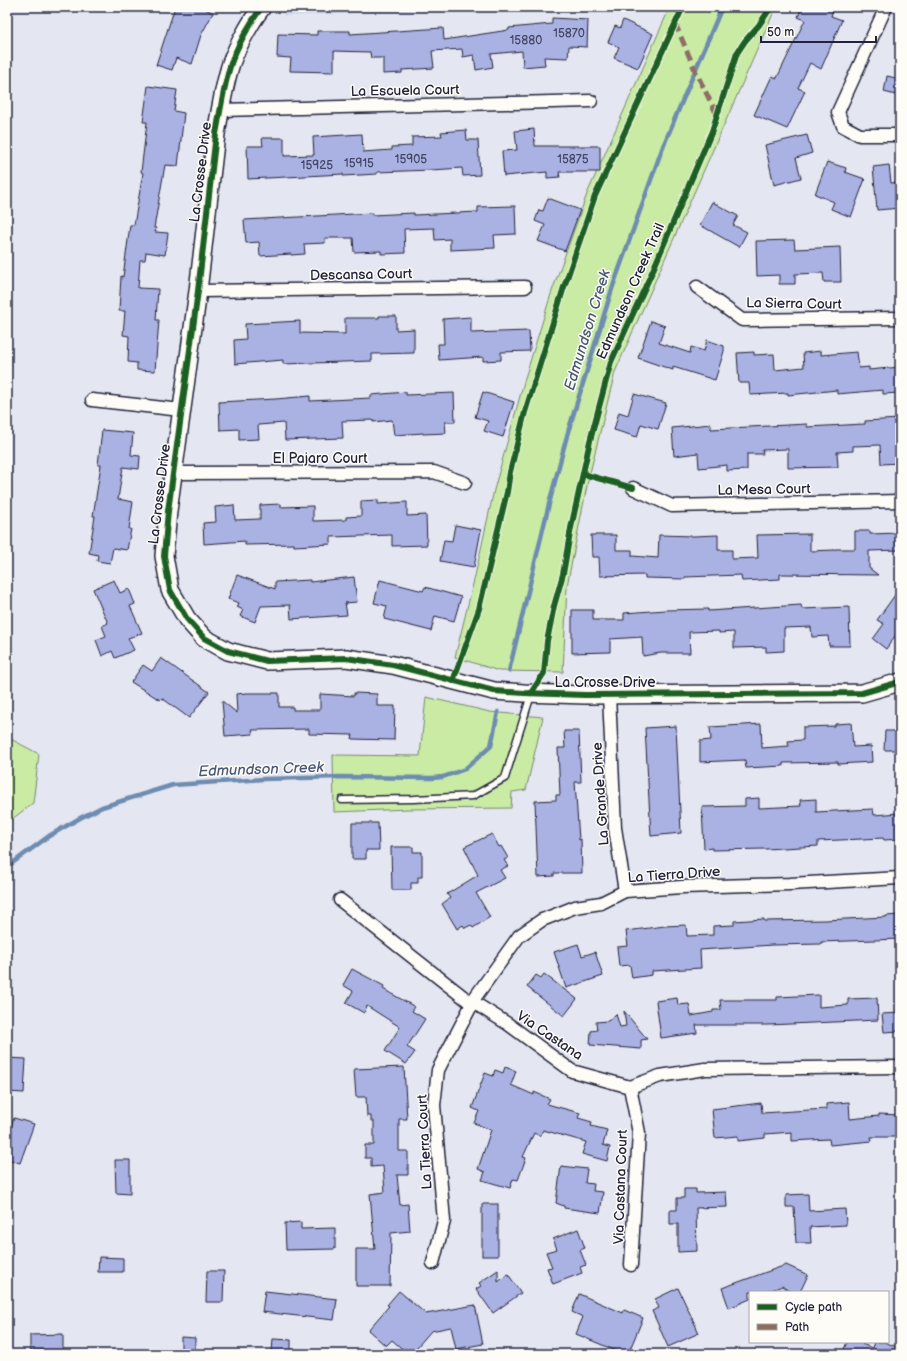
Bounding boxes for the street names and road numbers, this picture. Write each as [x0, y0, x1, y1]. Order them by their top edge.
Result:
street label: La Escuela Court [350, 81, 460, 100]
street label: La Crosse Drive [186, 121, 215, 223]
street label: Edmundson Creek Trail [593, 220, 668, 362]
street label: Descansa Court [310, 265, 413, 284]
street label: La Sierra Court [746, 294, 843, 313]
street label: La Crosse Drive [145, 443, 174, 545]
street label: El Pajaro Court [272, 450, 368, 467]
street label: La Mesa Court [717, 480, 812, 499]
street label: La Crosse Drive [555, 674, 655, 691]
street label: La Grande Drive [588, 742, 613, 846]
street label: La Tierra Drive [627, 863, 721, 886]
street label: Via Castana [513, 1007, 586, 1064]
street label: La Tierra Court [413, 1093, 435, 1190]
street label: Via Castana Court [610, 1129, 631, 1245]

